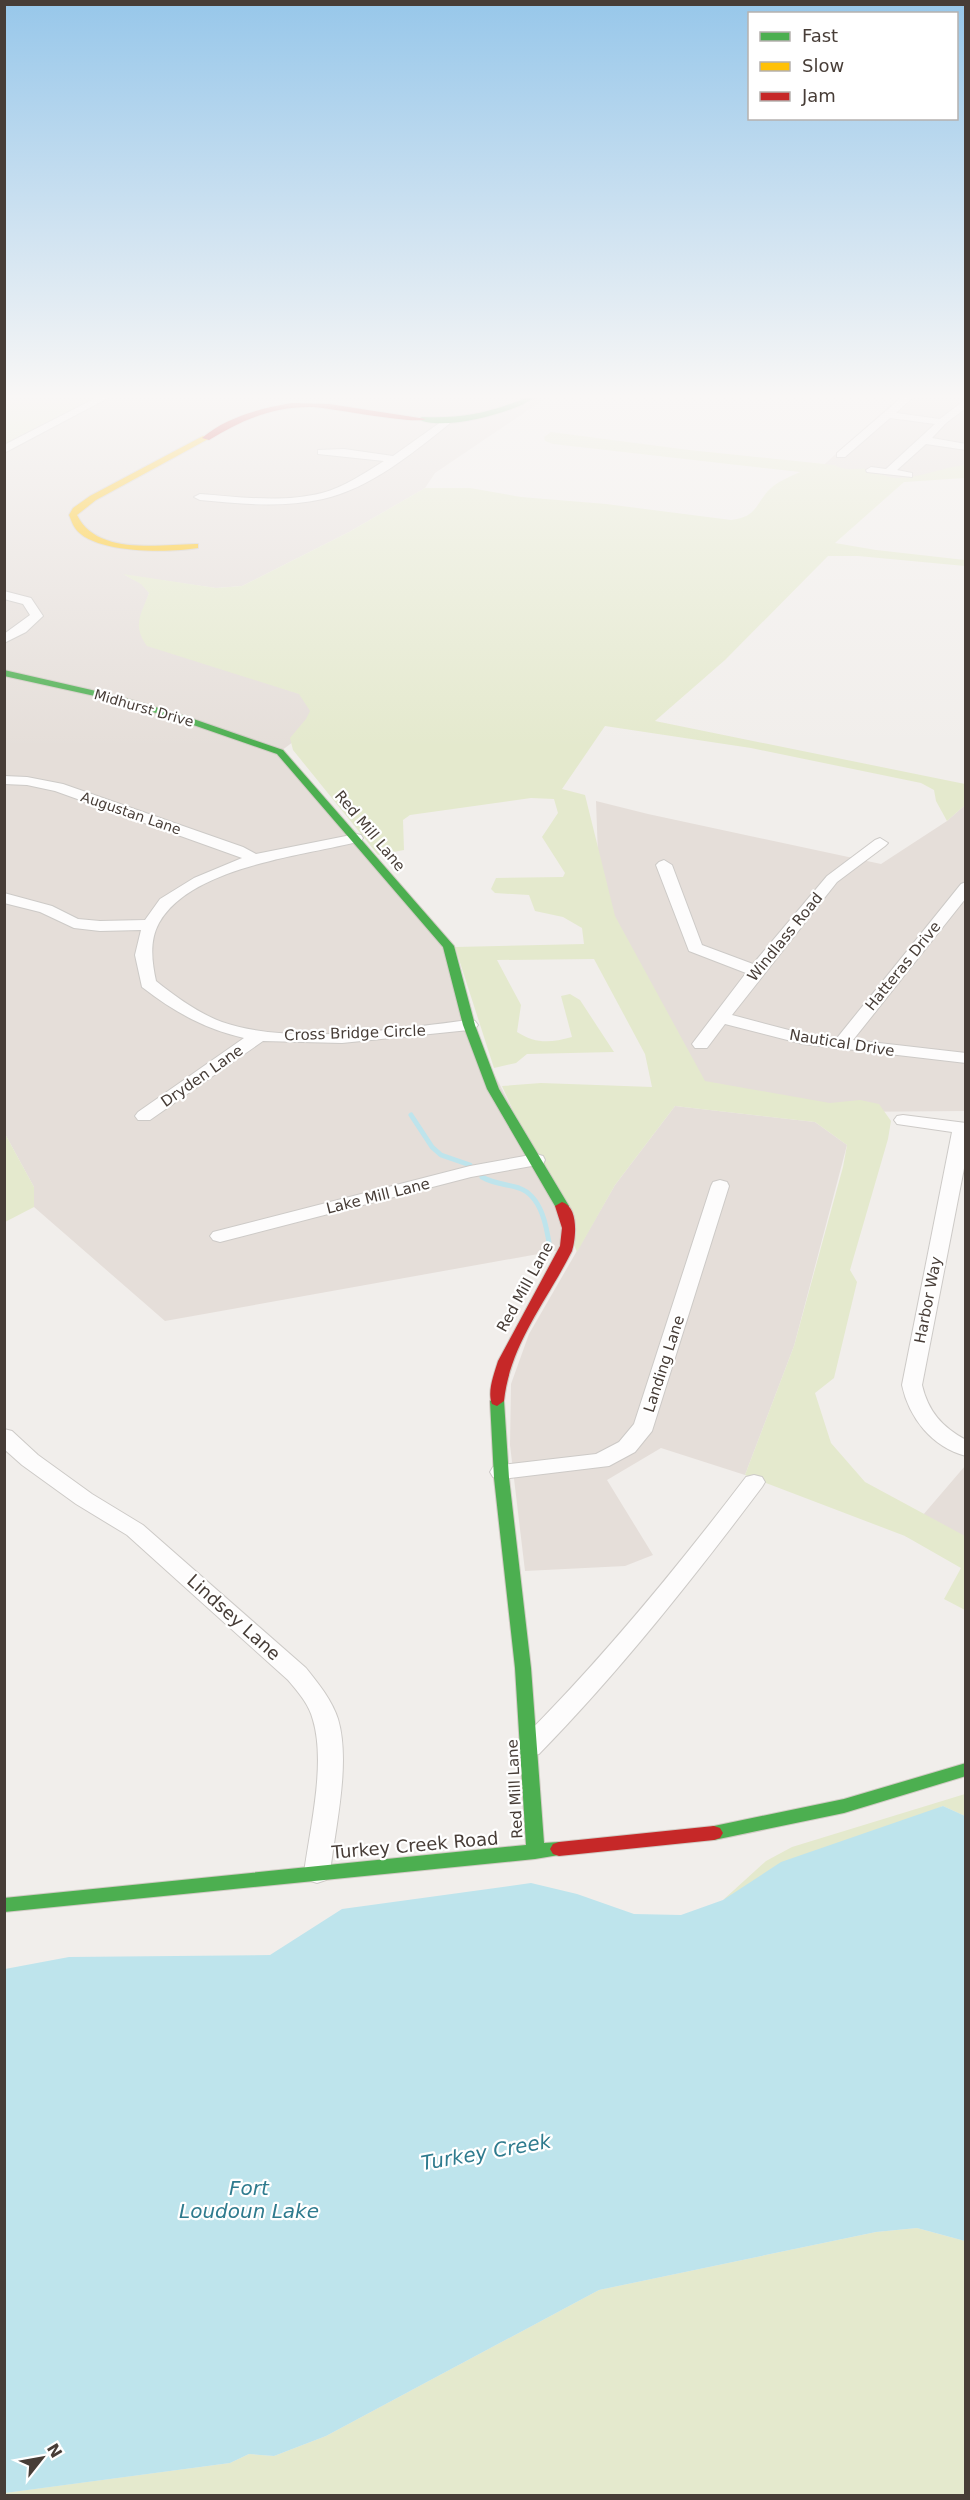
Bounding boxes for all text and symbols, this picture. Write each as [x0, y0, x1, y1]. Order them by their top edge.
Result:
legend [748, 12, 958, 120]
text: Fast [802, 25, 838, 46]
text: Slow [802, 55, 844, 76]
text: Jam [801, 85, 836, 106]
street label: Midhurst Drive [92, 686, 196, 730]
street label: Red Mill Lane [331, 787, 409, 875]
street label: Augustan Lane [79, 788, 183, 838]
street label: Windlass Road [744, 889, 826, 985]
street label: Hatteras Drive [862, 918, 944, 1014]
street label: Cross Bridge Circle [284, 1022, 426, 1044]
street label: Nautical Drive [788, 1026, 896, 1060]
street label: Dryden Lane [158, 1041, 246, 1111]
street label: Lake Mill Lane [324, 1174, 432, 1218]
street label: Red Mill Lane [493, 1239, 557, 1335]
street label: Harbor Way [911, 1255, 945, 1345]
street label: Landing Lane [640, 1313, 688, 1415]
street label: Lindsey Lane [183, 1570, 285, 1664]
street label: Red Mill Lane [503, 1739, 527, 1839]
street label: Turkey Creek Road [330, 1827, 499, 1863]
water label: Turkey Creek [419, 2129, 554, 2175]
water label: Fort Loudoun Lake [179, 2176, 319, 2223]
north arrow [12, 2428, 72, 2488]
text: N [43, 2440, 66, 2461]

